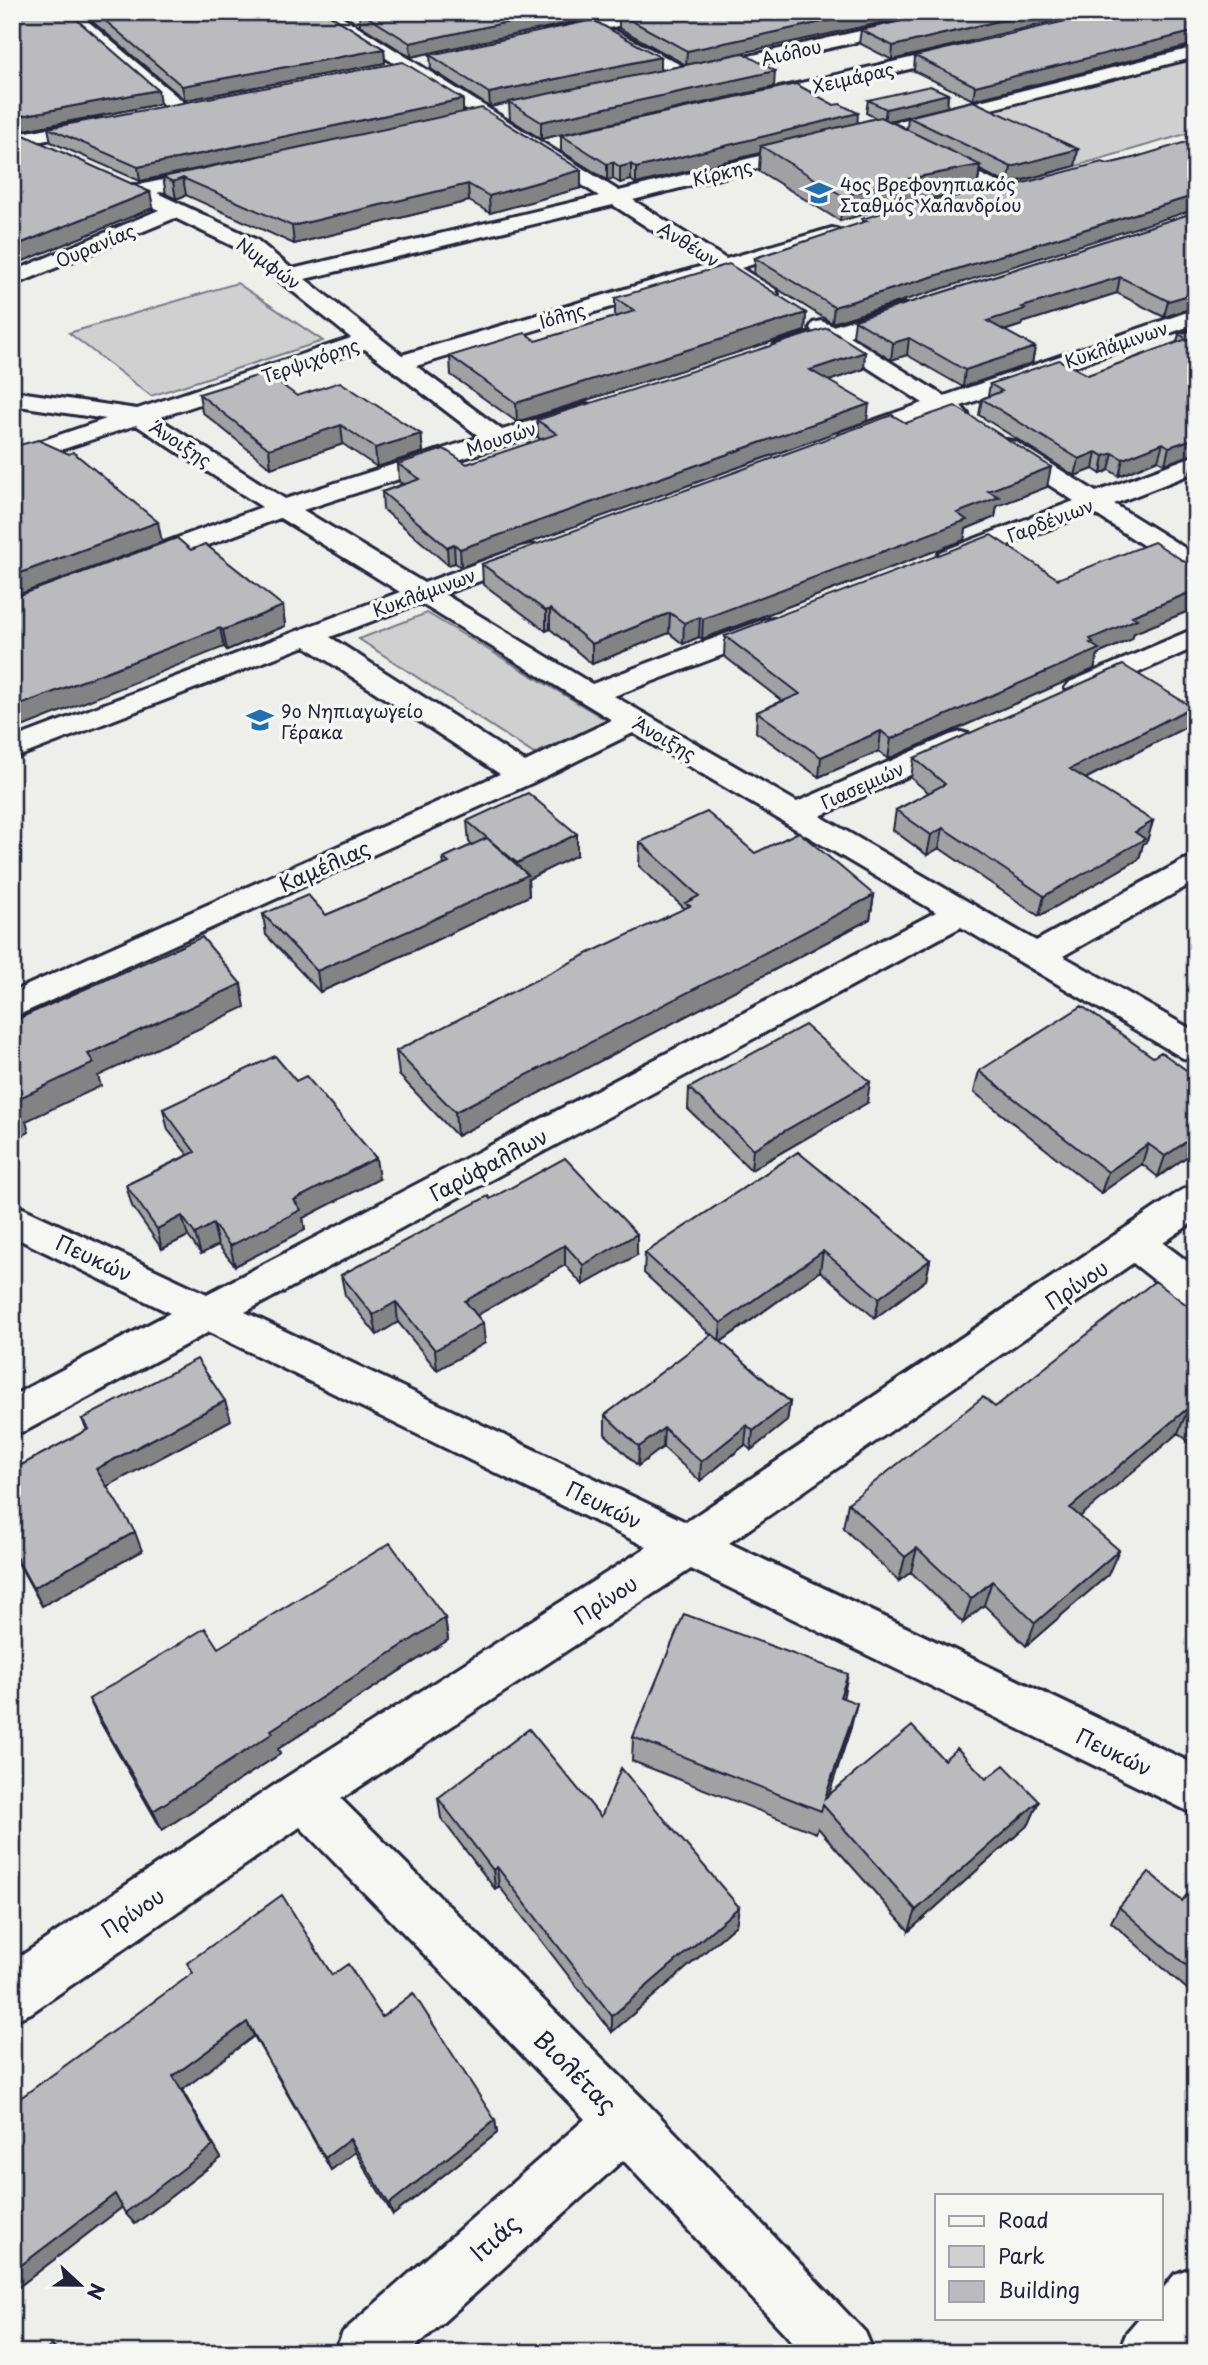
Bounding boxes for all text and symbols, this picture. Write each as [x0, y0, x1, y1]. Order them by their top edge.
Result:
street label: Αιόλου [758, 32, 824, 72]
street label: Χειμάρας [809, 54, 897, 100]
street label: Κίρκης [689, 152, 755, 192]
place label: 4ος Βρεφονηπιακός Σταθμός Χαλανδρίου [840, 170, 1022, 218]
school or university icon: 4ος Βρεφονηπιακός Σταθμός Χαλανδρίου [804, 178, 834, 208]
street label: Ανθέων [653, 214, 725, 274]
street label: Ουρανίας [51, 216, 139, 274]
street label: Νυμφών [231, 230, 307, 296]
street label: Ιόλης [536, 295, 588, 335]
street label: Κυκλάμινων [1061, 314, 1171, 374]
street label: Τερψιχόρης [258, 331, 362, 389]
street label: Άνοιξης [145, 413, 217, 473]
street label: Μουσών [462, 414, 540, 462]
street label: Γαρδένιων [1003, 491, 1097, 549]
street label: Κυκλάμινων [369, 561, 479, 623]
place label: 9ο Νηπιαγωγείο Γέρακα [281, 697, 423, 745]
school or university icon: 9ο Νηπιαγωγείο Γέρακα [245, 705, 275, 735]
street label: Άνοιξης [628, 709, 702, 767]
street label: Γιασεμιών [816, 755, 908, 815]
street label: Καμέλιας [273, 831, 375, 899]
street label: Γαρύφαλλων [423, 1119, 553, 1209]
street label: Πευκών [50, 1225, 138, 1289]
street label: Πρίνου [1038, 1251, 1114, 1317]
street label: Πευκών [560, 1472, 648, 1536]
street label: Πρίνου [567, 1566, 643, 1632]
street label: Πευκών [1070, 1719, 1158, 1783]
street label: Πρίνου [94, 1879, 170, 1945]
street label: Βιολέτας [526, 2021, 626, 2121]
legend [935, 2194, 1162, 2320]
text: Road [998, 2203, 1049, 2235]
street label: Ιτιάς [461, 2205, 527, 2269]
text: Park [998, 2239, 1045, 2271]
north arrow [46, 2250, 116, 2320]
text: Building [998, 2273, 1080, 2305]
text: N [81, 2280, 112, 2304]

